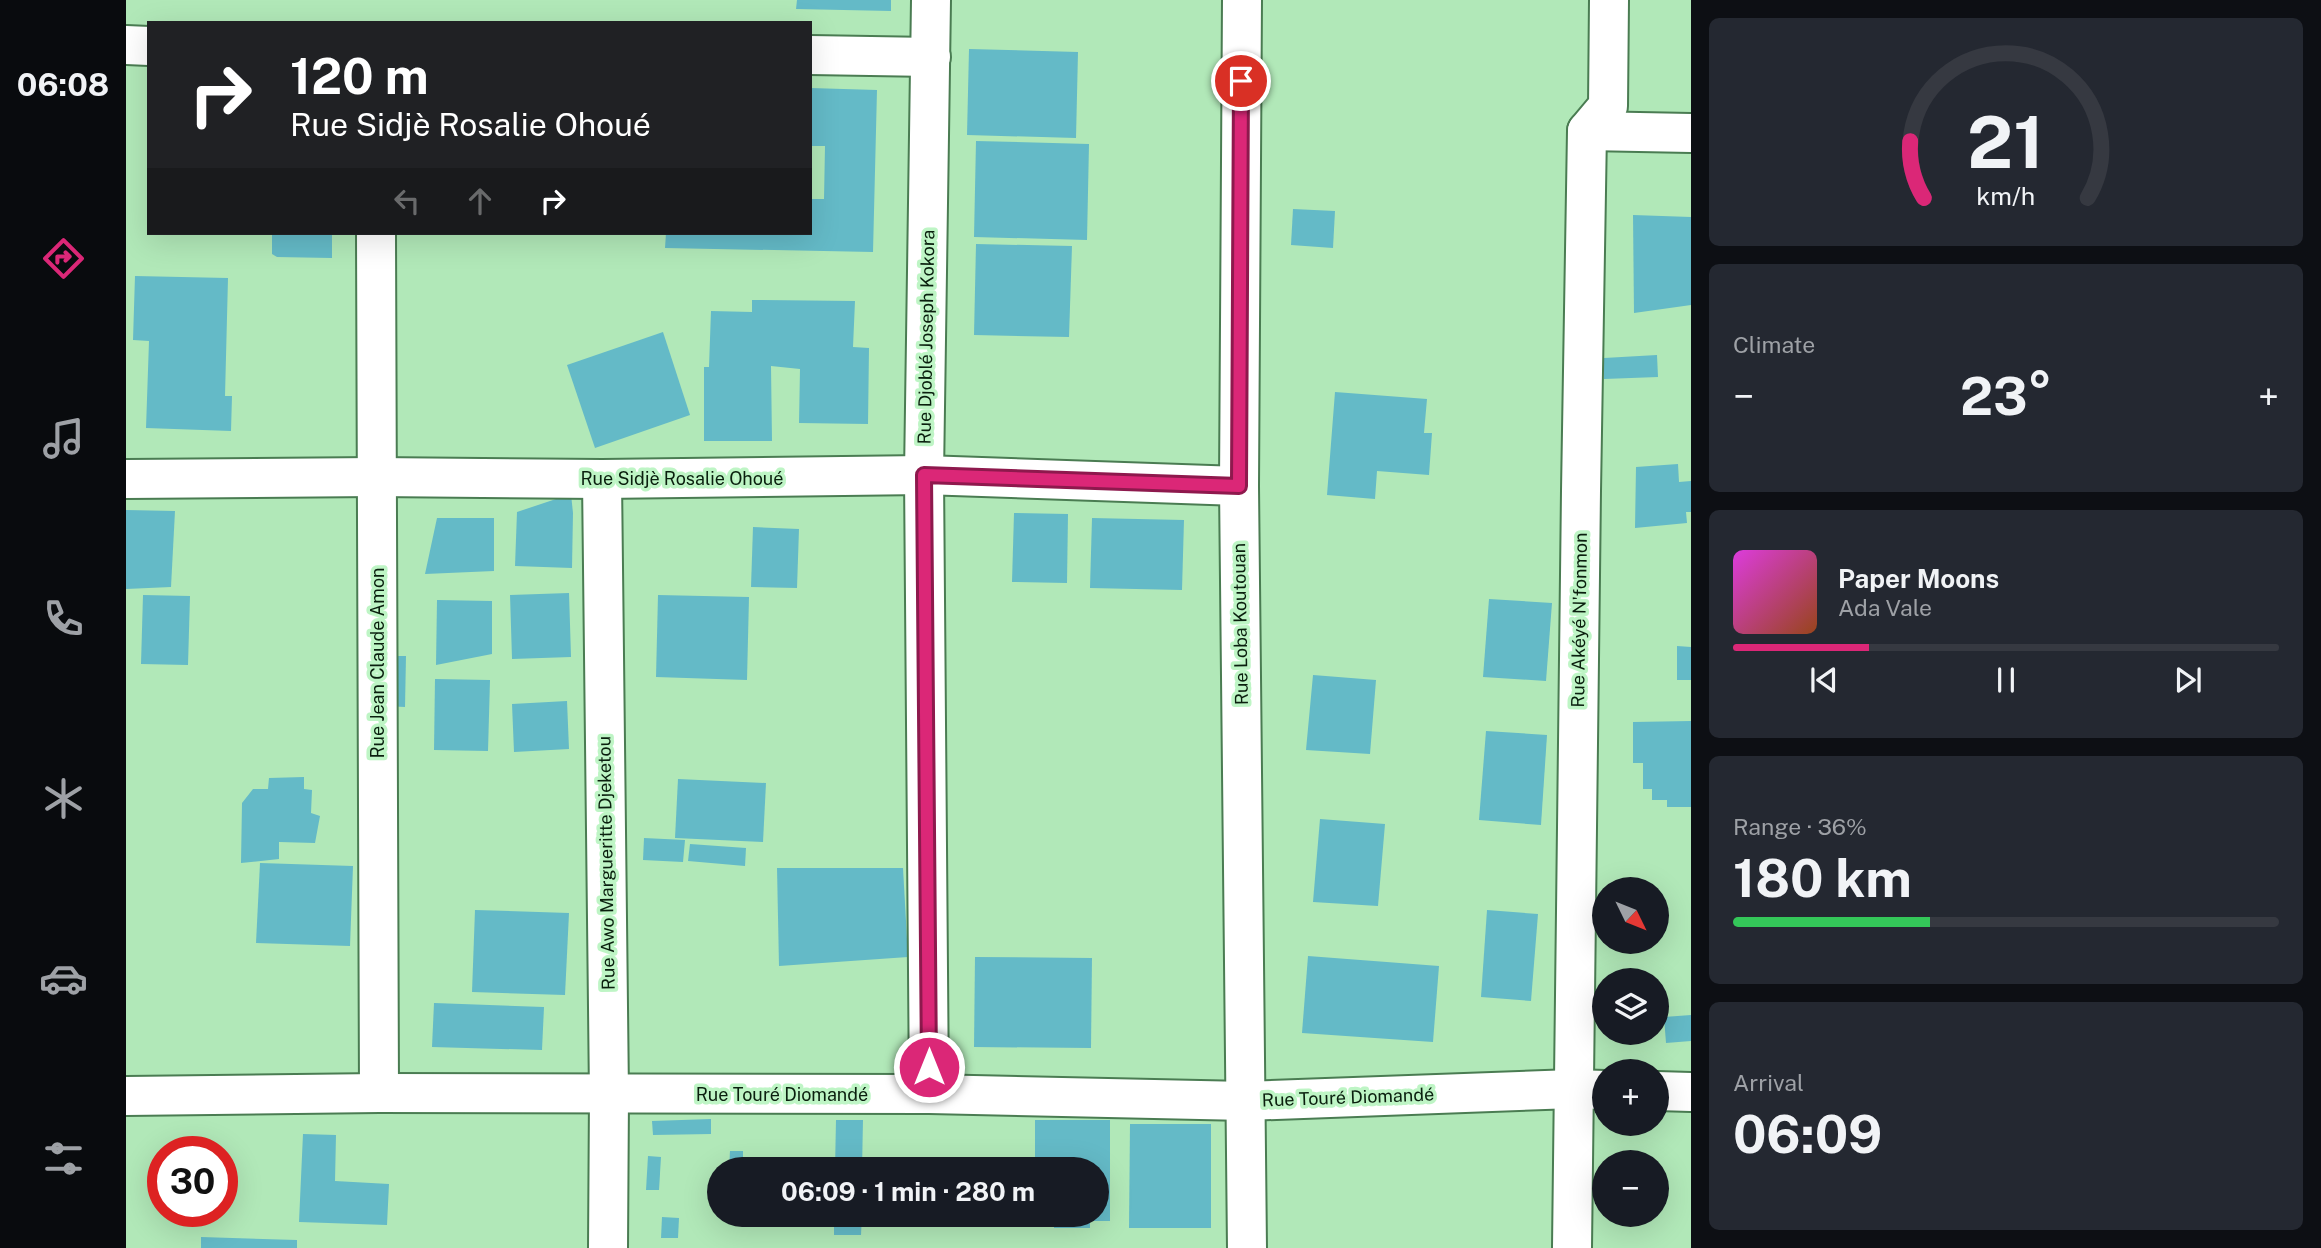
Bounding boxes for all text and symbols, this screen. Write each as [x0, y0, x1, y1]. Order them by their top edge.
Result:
text: 120 m [290, 47, 429, 105]
icon: right [175, 49, 266, 140]
pin [1211, 51, 1271, 111]
icon: arrive [1222, 62, 1260, 100]
text: 06:08 [17, 66, 109, 103]
text: 21 [1967, 99, 2045, 184]
text: Rue Sidjè Rosalie Ohoué [290, 106, 651, 143]
text: km/h [1977, 181, 2035, 211]
icon: left [388, 182, 426, 220]
icon: ahead [461, 182, 499, 220]
icon: right [534, 182, 572, 220]
street label: Rue Djoblé Joseph Kokora [914, 229, 938, 445]
icon: directions [39, 234, 88, 283]
text: Climate [1733, 331, 1815, 358]
text: 23° [1960, 366, 2052, 427]
text: − [1733, 374, 1754, 419]
text: + [2258, 374, 2279, 419]
icon: music [39, 414, 88, 463]
street label: Rue Sidjè Rosalie Ohoué [581, 468, 783, 489]
street label: Rue Akéyé N'fonmon [1567, 532, 1591, 708]
street label: Rue Loba Koutouan [1228, 543, 1252, 705]
text: Paper Moons [1838, 563, 1999, 594]
street label: Rue Jean Claude Amon [367, 568, 388, 758]
icon: phone [39, 594, 88, 643]
text: Ada Vale [1838, 594, 1932, 621]
icon: previous [1805, 661, 1843, 699]
icon: pause [1987, 661, 2025, 699]
icon: next [2169, 661, 2207, 699]
street label: Rue Awo Margueritte Djeketou [593, 736, 619, 990]
icon: climate [39, 774, 88, 823]
text: Range · 36% [1733, 813, 1867, 840]
text: 180 km [1733, 848, 1912, 909]
north arrow [1592, 877, 1670, 954]
map controls [1592, 877, 1669, 1227]
icon: car [39, 954, 88, 1003]
button: layers [1592, 968, 1669, 1045]
position arrow [892, 1030, 966, 1104]
button: + [1592, 1059, 1669, 1136]
text: Arrival [1733, 1069, 1804, 1096]
street label: Rue Touré Diomandé [1262, 1083, 1434, 1111]
street label: Rue Touré Diomandé [696, 1084, 868, 1105]
text: 06:09 [1733, 1104, 1882, 1165]
icon: filters [39, 1134, 88, 1183]
speed limit sign: 30 [147, 1136, 238, 1227]
button: − [1592, 1150, 1669, 1227]
text: 06:09 · 1 min · 280 m [781, 1176, 1035, 1207]

